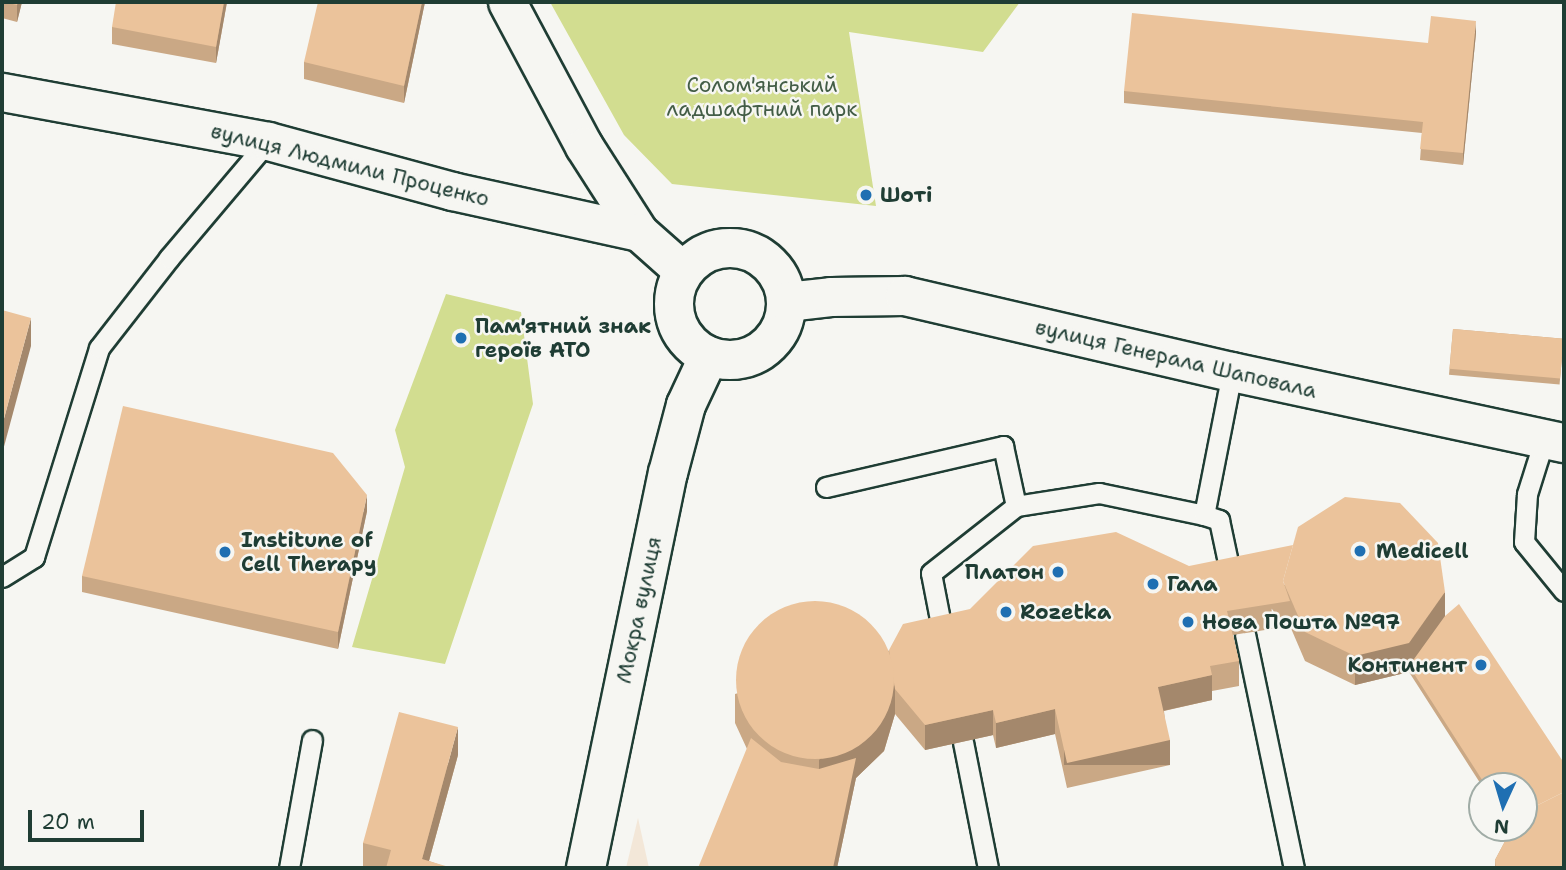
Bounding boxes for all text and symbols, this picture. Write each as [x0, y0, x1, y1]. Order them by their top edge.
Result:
park label: Солом'янський ладшафтний парк [667, 72, 857, 122]
street label: вулиця Людмили Проценко [208, 118, 492, 212]
place label: Шоті [880, 182, 932, 208]
marker: Шоті [858, 187, 874, 203]
place label: Пам'ятний знак героїв АТО [475, 313, 651, 363]
street label: вулиця Генерала Шаповала [1033, 314, 1319, 404]
marker: Пам'ятний знак героїв АТО [453, 330, 469, 346]
place label: Institune of Cell Therapy [241, 527, 376, 577]
street label: Мокра вулиця [611, 534, 667, 686]
place label: Medicell [1376, 538, 1469, 564]
marker: Medicell [1350, 541, 1370, 561]
marker: Institune of Cell Therapy [215, 542, 235, 562]
place label: Платон [965, 559, 1044, 585]
marker: Платон [1050, 564, 1066, 580]
place label: Гала [1167, 571, 1218, 597]
marker: Гала [1145, 576, 1161, 592]
place label: Rozetka [1020, 599, 1111, 625]
marker: Rozetka [998, 604, 1014, 620]
place label: Нова Пошта №97 [1202, 609, 1400, 635]
marker: Нова Пошта №97 [1180, 614, 1196, 630]
place label: Континент [1347, 652, 1467, 678]
marker: Континент [1473, 657, 1489, 673]
north arrow [1468, 772, 1538, 842]
scale bar [32, 796, 147, 840]
text: 20 m [41, 808, 95, 836]
text: N [1493, 813, 1510, 839]

